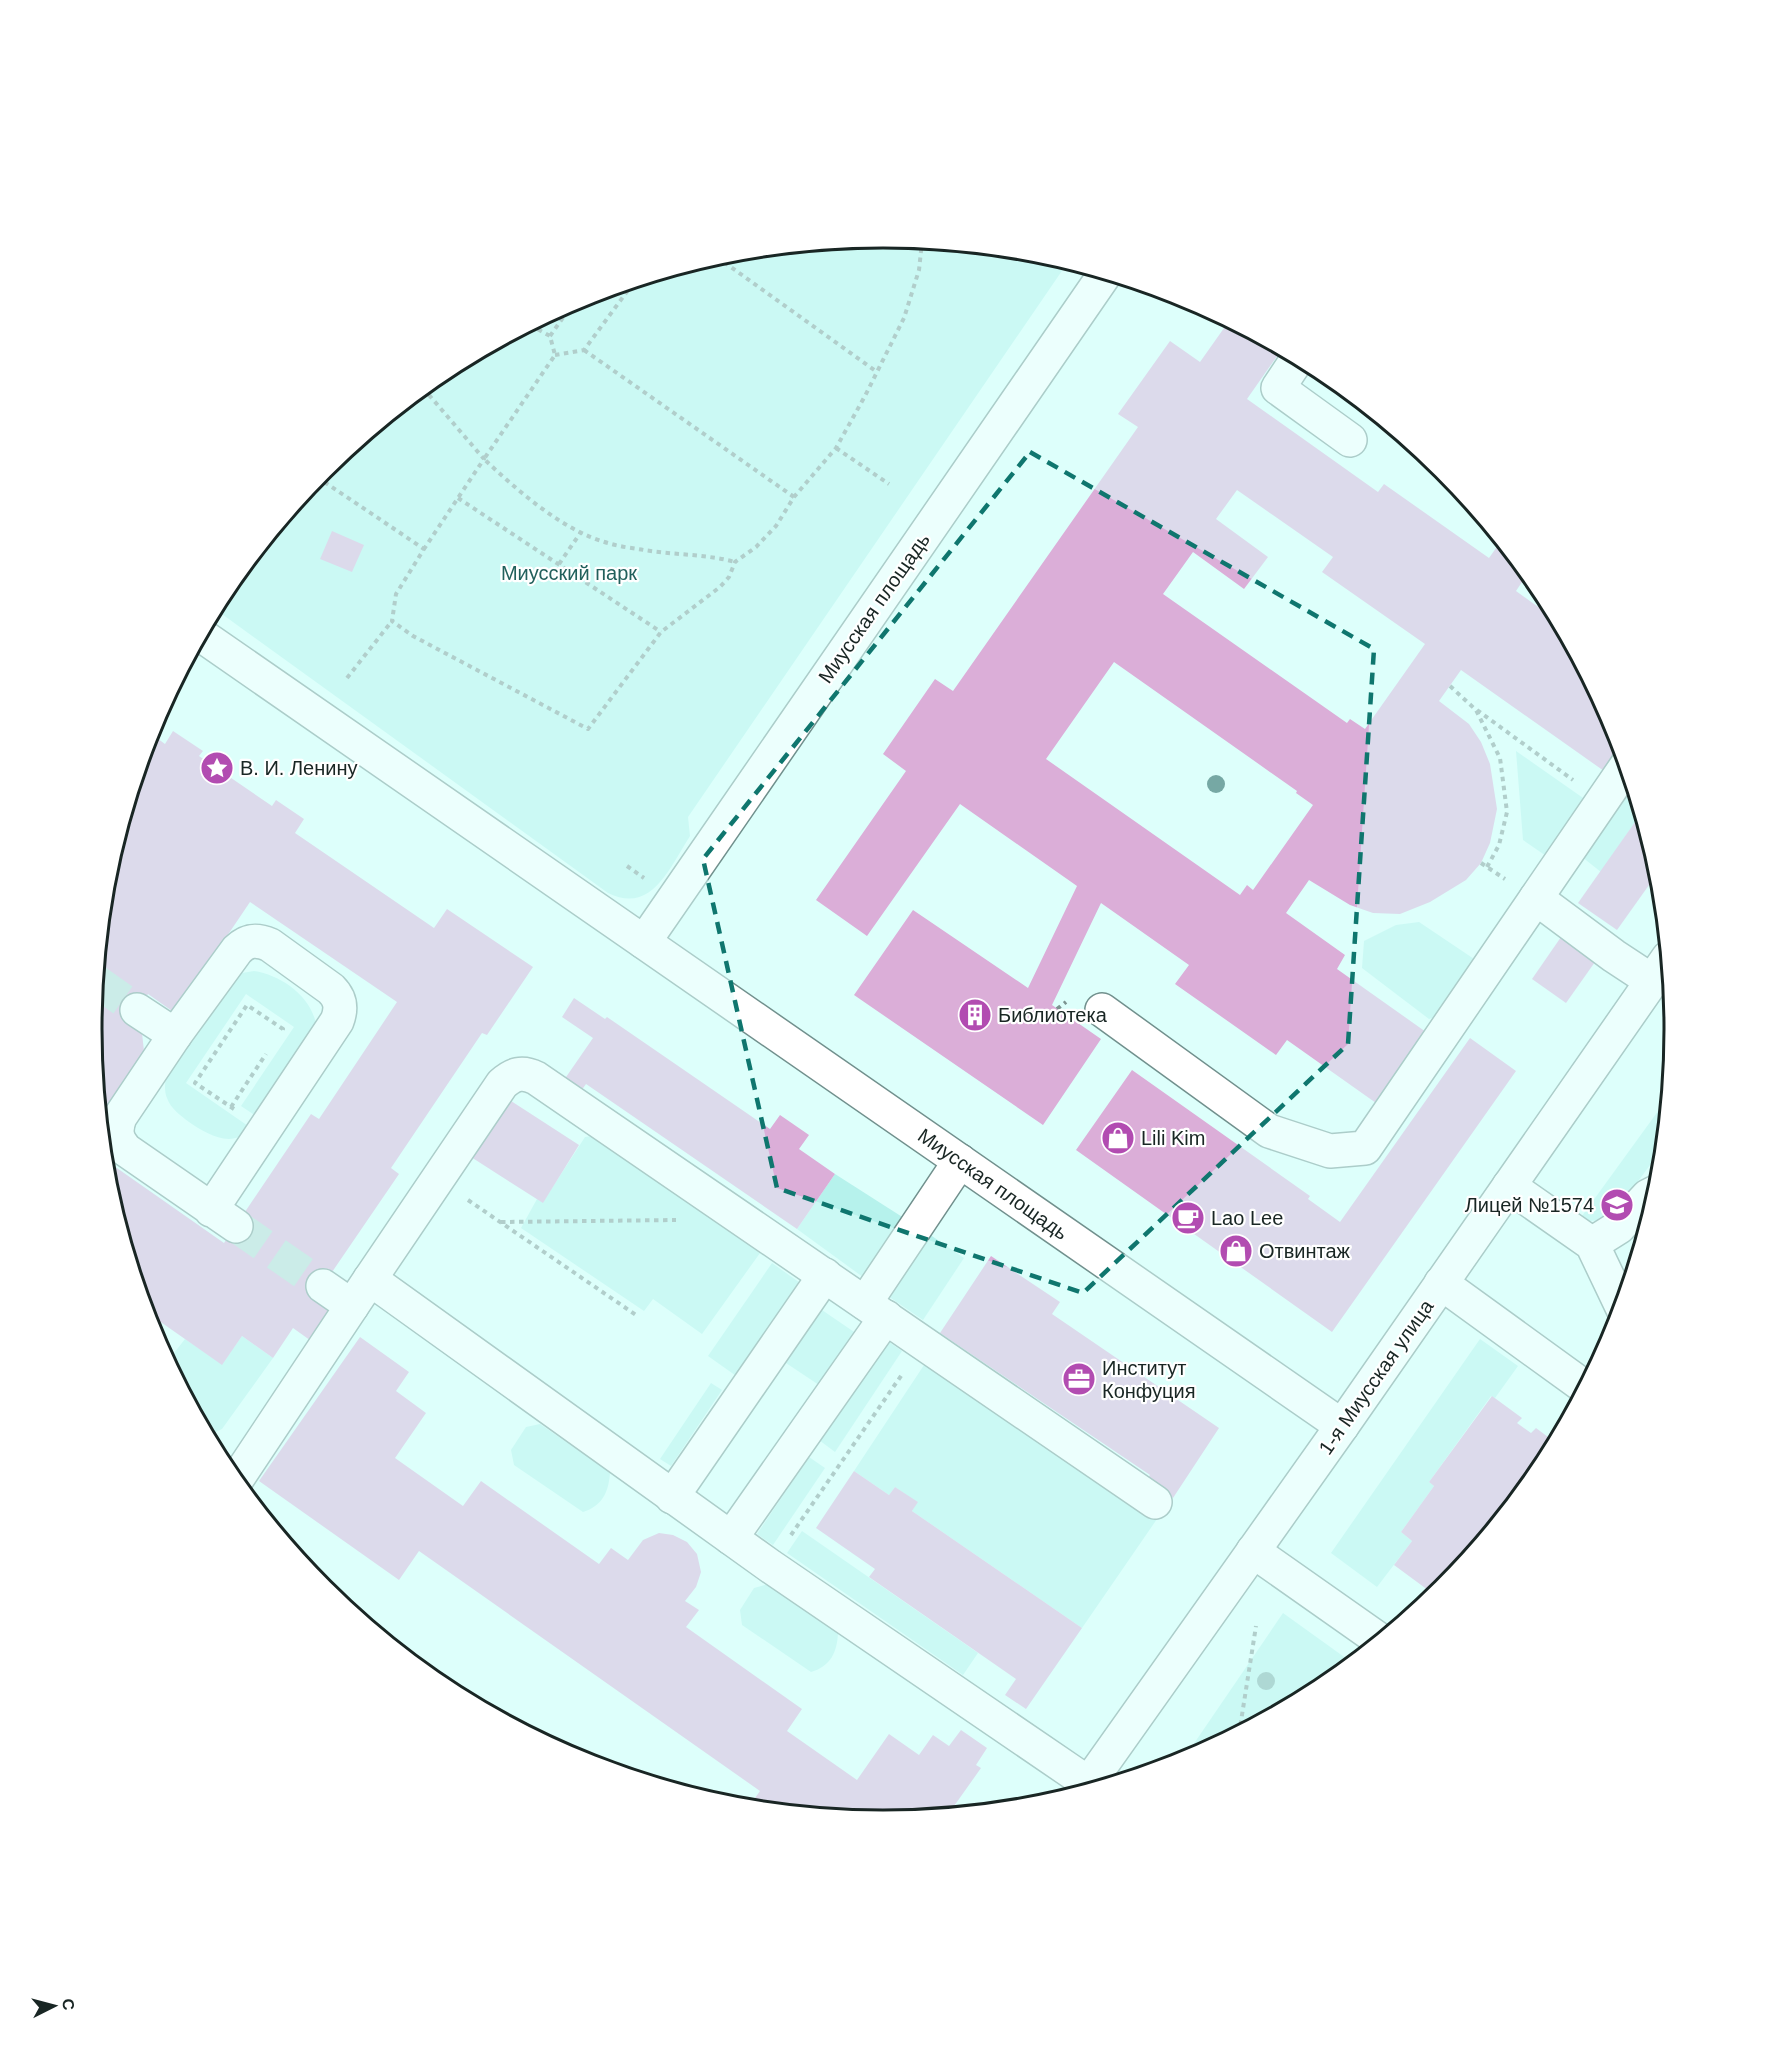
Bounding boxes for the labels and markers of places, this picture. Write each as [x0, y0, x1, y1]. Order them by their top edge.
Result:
place icon: В. И. Ленину [199, 750, 235, 786]
place label: В. И. Ленину [240, 757, 357, 779]
building icon: Библиотека [957, 997, 993, 1033]
place label: Библиотека [998, 1004, 1108, 1026]
shop icon: Lili Kim [1100, 1120, 1136, 1156]
place label: Lili Kim [1141, 1127, 1205, 1149]
school or university icon: Лицей №1574 [1599, 1187, 1635, 1223]
place label: Лицей №1574 [1465, 1194, 1594, 1216]
cafe icon: Lao Lee [1170, 1200, 1206, 1236]
place label: Lao Lee [1211, 1207, 1283, 1229]
shop icon: Отвинтаж [1218, 1233, 1254, 1269]
place label: Отвинтаж [1259, 1240, 1351, 1262]
place label: Институт Конфуция [1102, 1357, 1196, 1402]
office icon: Институт Конфуция [1061, 1361, 1097, 1397]

